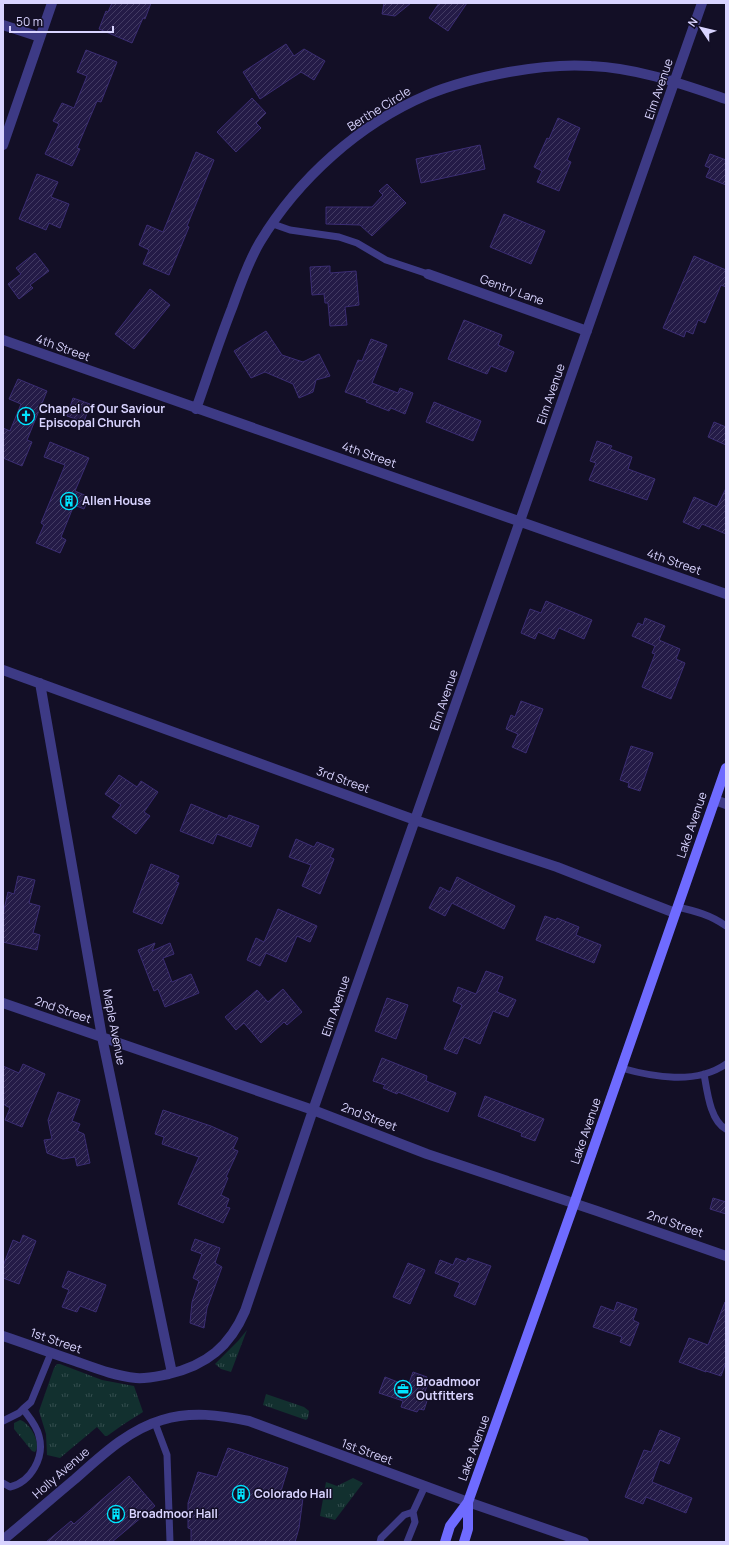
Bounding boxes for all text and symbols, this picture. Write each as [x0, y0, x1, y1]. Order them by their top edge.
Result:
scale bar [10, 8, 113, 34]
north arrow [681, 8, 721, 48]
text: 50 m [16, 13, 43, 30]
text: N [684, 14, 701, 30]
street label: Elm Avenue [640, 56, 677, 122]
street label: Berthe Circle [344, 82, 414, 135]
street label: Gentry Lane [478, 270, 547, 309]
street label: 4th Street [34, 330, 93, 365]
street label: Elm Avenue [532, 361, 569, 427]
place label: Chapel of Our Saviour Episcopal Church [39, 400, 165, 431]
church icon: Chapel of Our Saviour Episcopal Church [16, 406, 36, 426]
street label: 4th Street [340, 437, 399, 472]
building icon: Allen House [59, 491, 79, 511]
place label: Allen House [82, 492, 151, 509]
street label: 4th Street [645, 544, 704, 579]
street label: Elm Avenue [425, 667, 462, 733]
street label: 3rd Street [314, 762, 372, 797]
street label: Lake Avenue [672, 789, 711, 860]
street label: Elm Avenue [317, 973, 354, 1039]
street label: Maple Avenue [99, 987, 130, 1066]
street label: 2nd Street [33, 992, 94, 1027]
street label: Lake Avenue [566, 1095, 605, 1166]
street label: 2nd Street [339, 1098, 400, 1135]
street label: 2nd Street [645, 1206, 706, 1241]
street label: 1st Street [28, 1324, 84, 1357]
place label: Broadmoor Outfitters [416, 1373, 480, 1404]
office icon: Broadmoor Outfitters [393, 1379, 413, 1399]
street label: Lake Avenue [454, 1412, 493, 1483]
street label: 1st Street [339, 1434, 395, 1469]
street label: Holly Avenue [28, 1443, 93, 1502]
building icon: Colorado Hall [231, 1484, 251, 1504]
place label: Colorado Hall [254, 1485, 332, 1502]
building icon: Broadmoor Hall [106, 1504, 126, 1524]
place label: Broadmoor Hall [129, 1505, 218, 1522]

